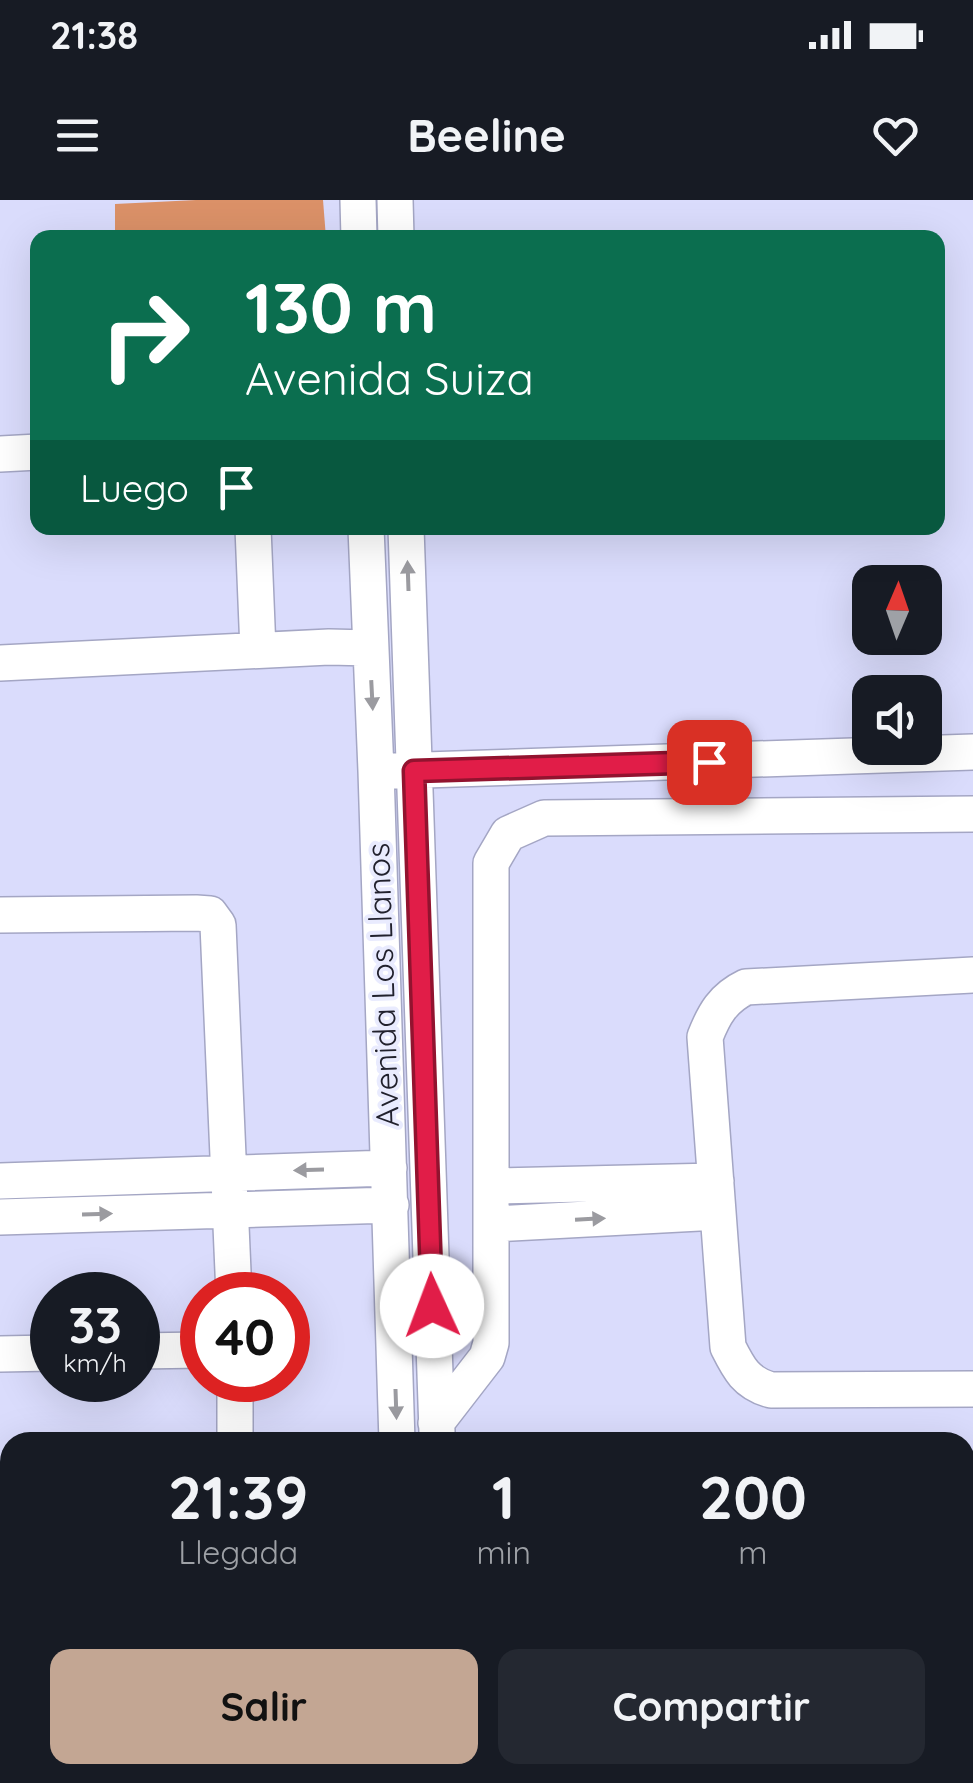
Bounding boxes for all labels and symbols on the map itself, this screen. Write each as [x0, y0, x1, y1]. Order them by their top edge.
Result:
one-way arrow [399, 559, 415, 591]
north arrow [852, 565, 942, 655]
one-way arrow [364, 679, 380, 711]
pin [667, 720, 752, 805]
street label: Avenida Los Llanos [357, 842, 407, 1128]
one-way arrow [293, 1163, 325, 1179]
one-way arrow [82, 1205, 114, 1221]
one-way arrow [574, 1211, 606, 1227]
position arrow [380, 1254, 484, 1358]
speed limit sign: 40 [180, 1272, 310, 1402]
one-way arrow [389, 1389, 405, 1421]

